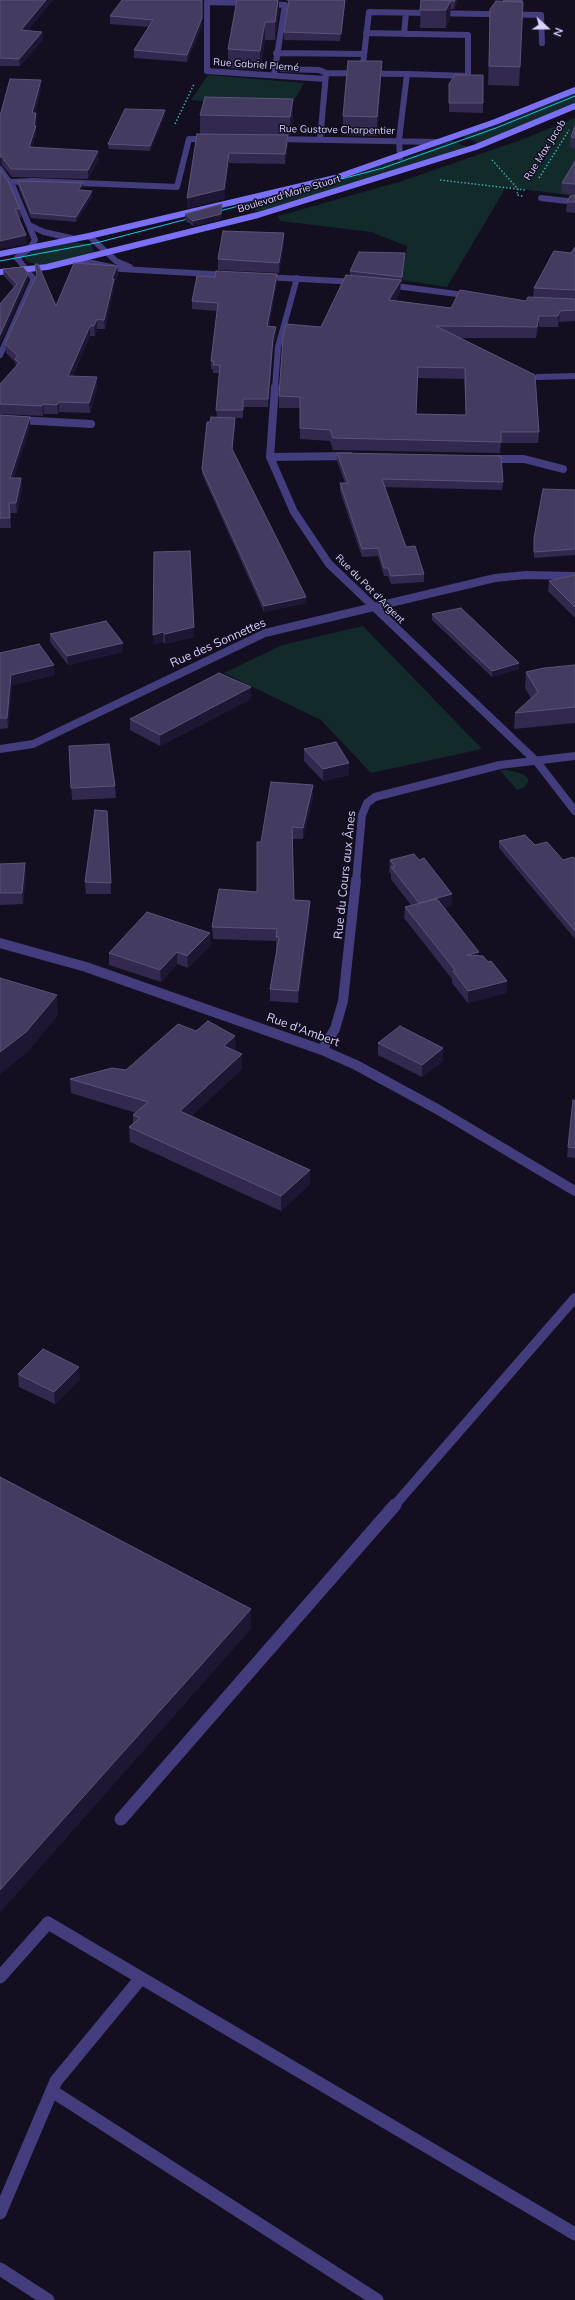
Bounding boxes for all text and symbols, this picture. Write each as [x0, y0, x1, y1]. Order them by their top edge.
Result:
north arrow [527, 8, 567, 48]
text: N [550, 26, 566, 39]
street label: Rue Gabriel Pierné [213, 56, 299, 74]
street label: Rue Max Jacob [522, 118, 568, 182]
street label: Rue Gustave Charpentier [279, 123, 395, 137]
street label: Boulevard Marie Stuart [236, 173, 342, 215]
street label: Rue du Pot d'Argent [333, 552, 407, 626]
street label: Rue des Sonnettes [168, 615, 268, 671]
street label: Rue du Cours aux Ânes [331, 810, 359, 940]
street label: Rue d'Ambert [265, 1010, 341, 1050]

